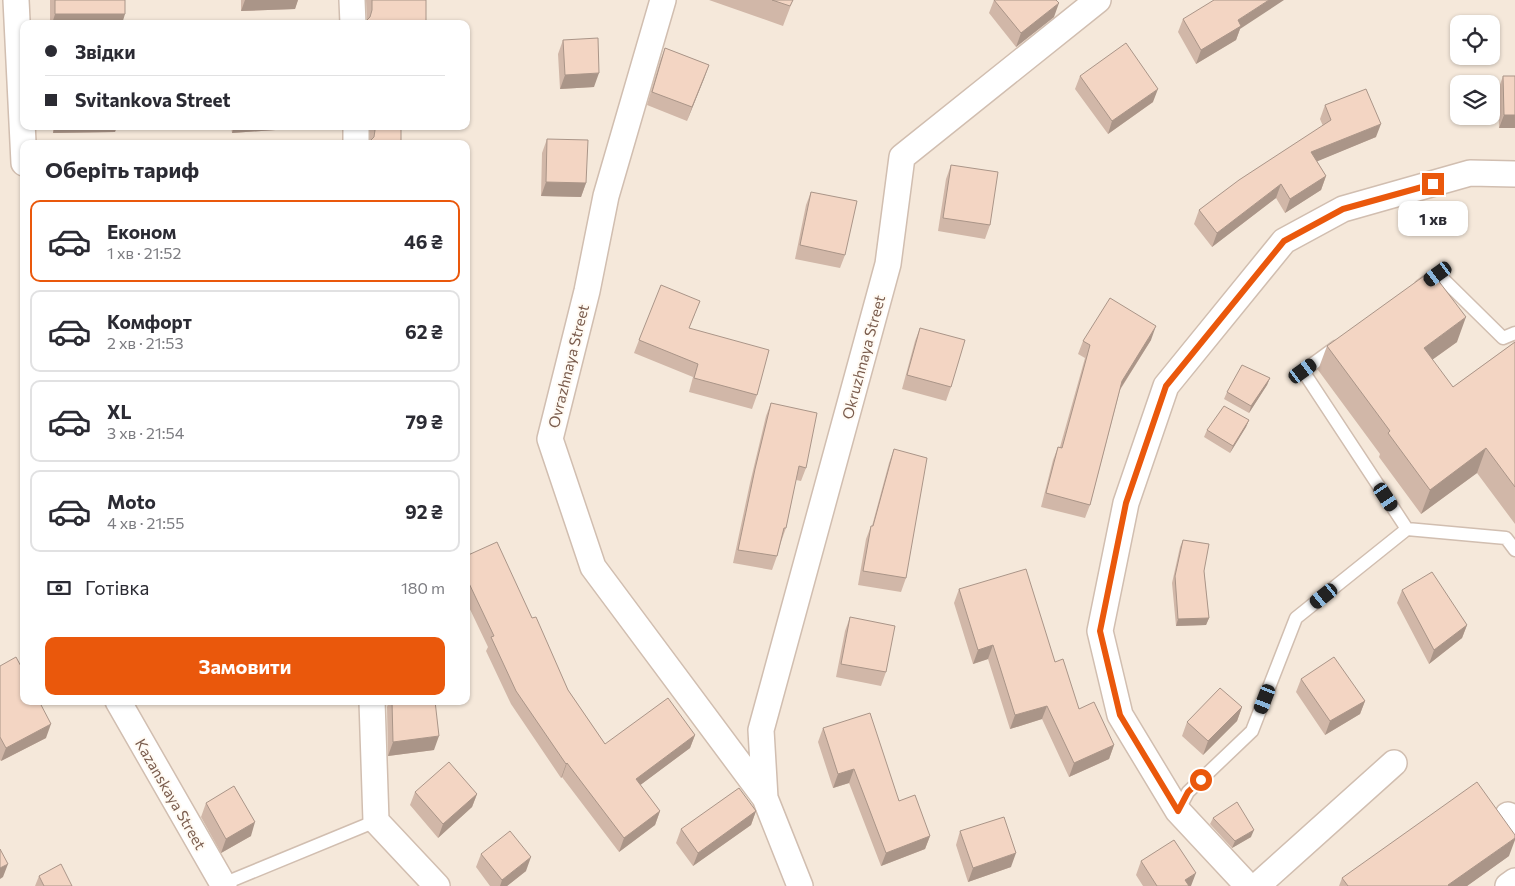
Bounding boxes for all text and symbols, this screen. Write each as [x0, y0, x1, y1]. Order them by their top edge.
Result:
map controls [1450, 15, 1500, 125]
button: locate [1450, 15, 1500, 65]
text: Звідки [75, 40, 136, 63]
button: layers [1450, 75, 1500, 125]
text: Svitankova Street [75, 88, 230, 111]
text: Оберіть тариф [45, 156, 199, 183]
route end [1422, 173, 1444, 195]
callout: 1 хв [1398, 202, 1468, 236]
text: 1 хв [1419, 209, 1447, 228]
icon: car [47, 219, 92, 264]
text: Економ [107, 220, 176, 243]
text: 46 ₴ [404, 230, 443, 253]
text: 1 хв · 21:52 [107, 243, 181, 262]
car [1421, 259, 1454, 289]
street label: Okruzhnaya Street [838, 293, 888, 421]
street label: Ovrazhnaya Street [544, 302, 592, 430]
icon: car [47, 309, 92, 354]
text: Комфорт [107, 310, 192, 333]
text: 62 ₴ [405, 320, 443, 343]
text: 2 хв · 21:53 [107, 333, 184, 352]
car [1286, 356, 1319, 386]
icon: car [47, 399, 92, 444]
text: XL [107, 400, 132, 423]
text: 79 ₴ [405, 410, 443, 433]
text: 3 хв · 21:54 [107, 423, 184, 442]
car [1371, 480, 1400, 514]
icon: car [47, 489, 92, 534]
text: Moto [107, 490, 156, 513]
text: 92 ₴ [405, 500, 443, 523]
text: 4 хв · 21:55 [107, 513, 184, 532]
icon: cash [45, 574, 73, 602]
text: Готівка [85, 576, 149, 599]
text: 180 m [401, 578, 445, 597]
car [1307, 581, 1340, 611]
button: Замовити [45, 637, 445, 695]
car [1252, 682, 1277, 716]
street label: Kazanskaya Street [132, 735, 210, 853]
route start [1190, 769, 1212, 791]

